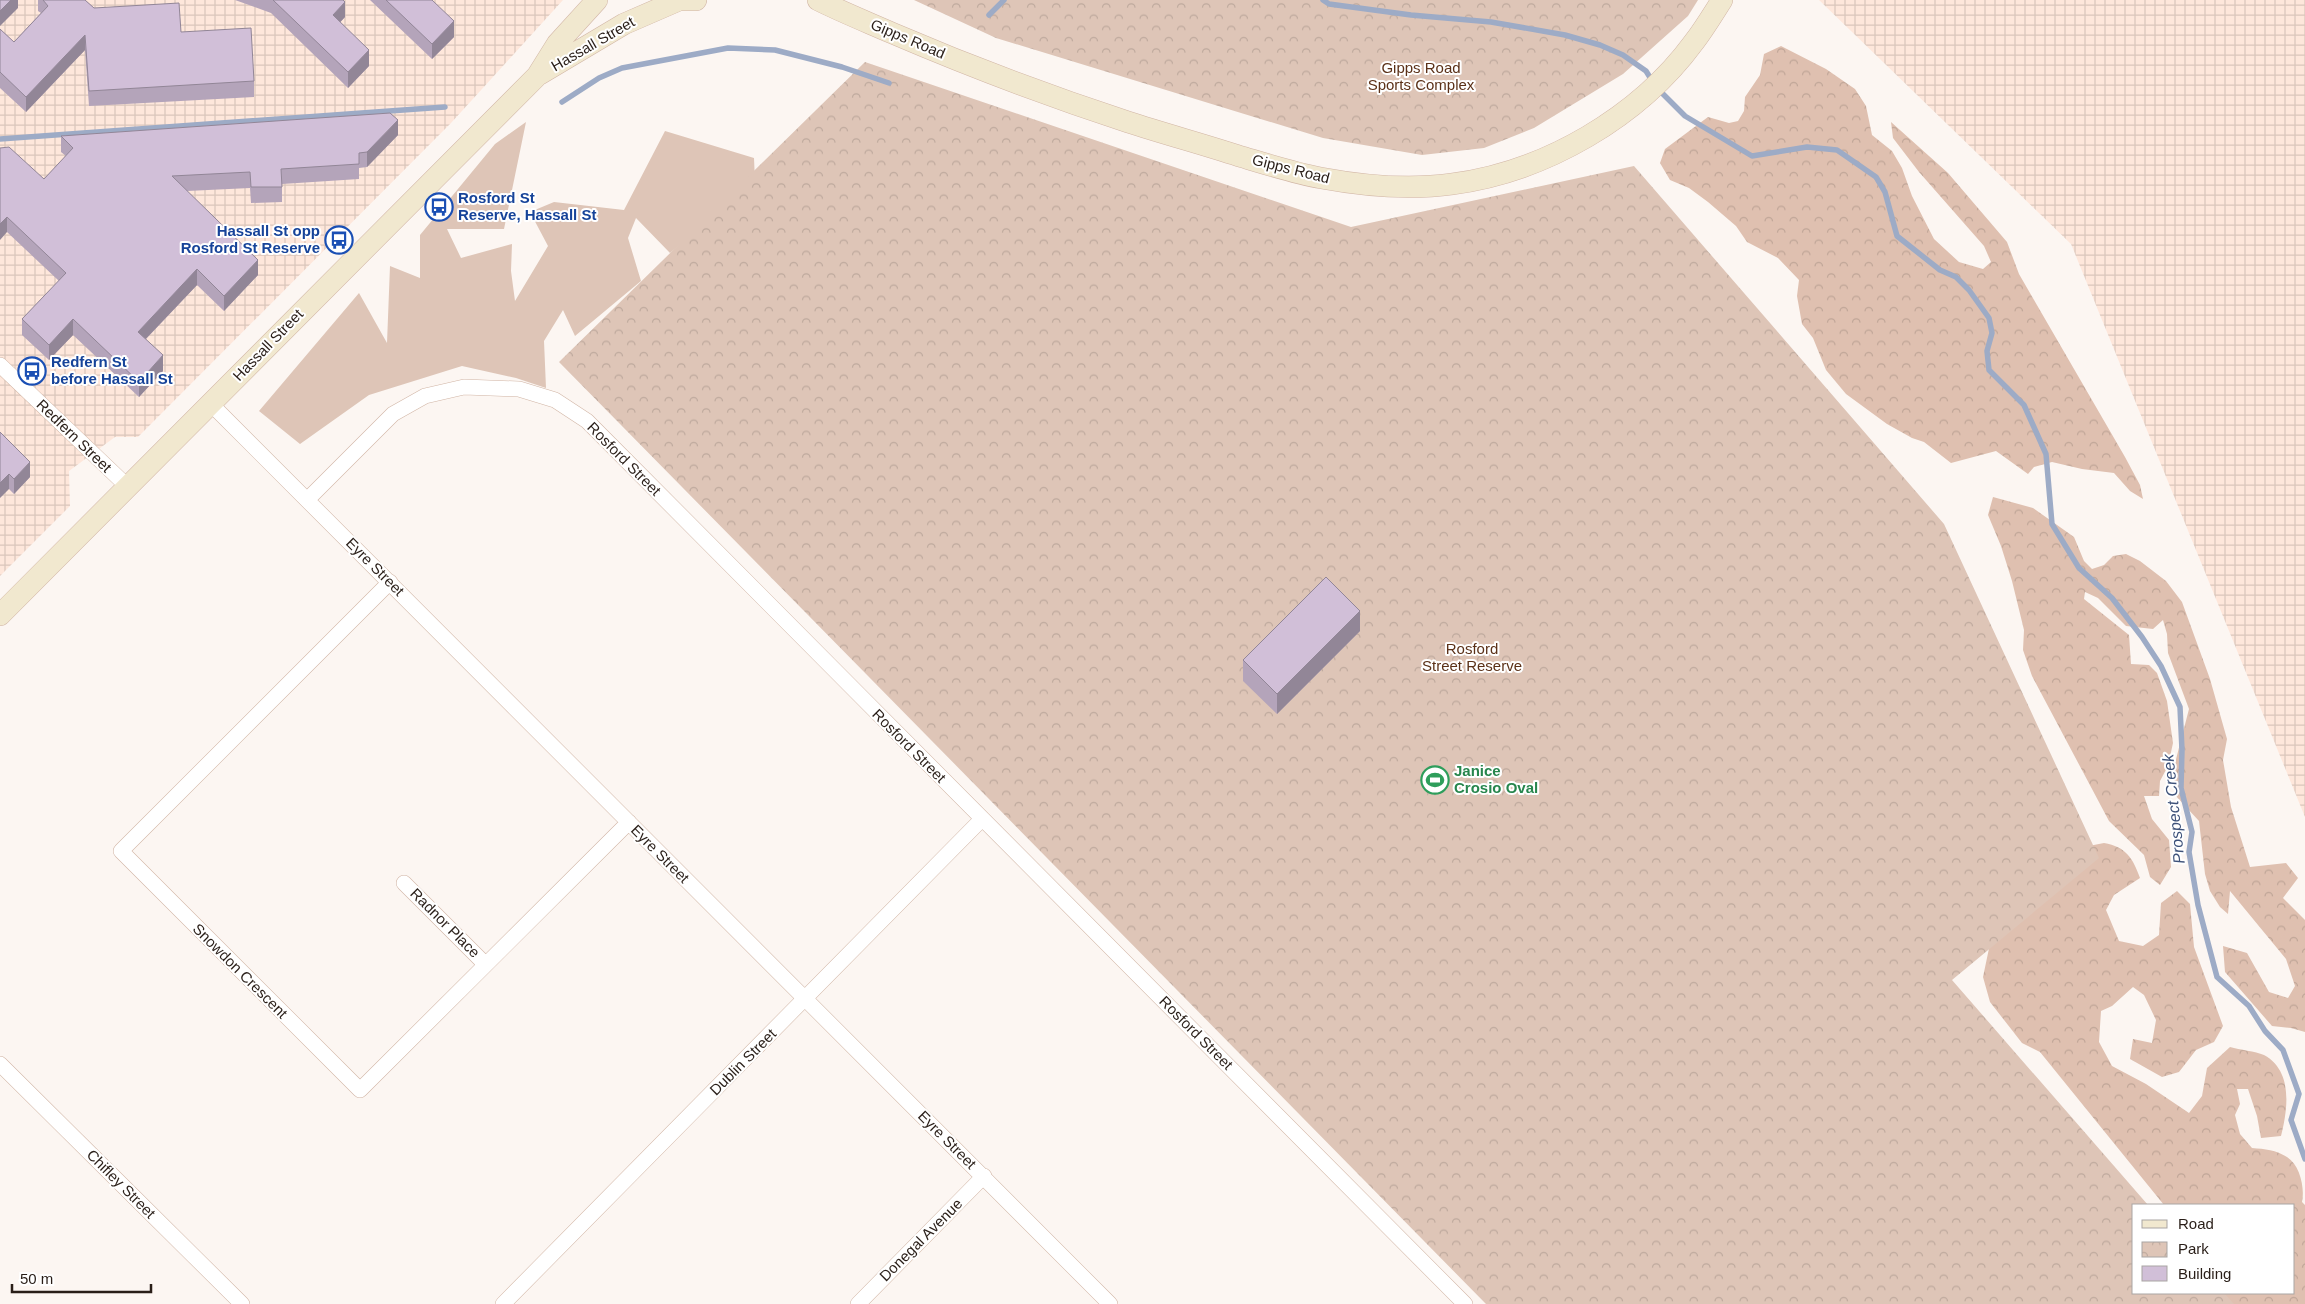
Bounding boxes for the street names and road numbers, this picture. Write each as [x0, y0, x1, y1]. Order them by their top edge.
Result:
street label: Hassall Street [548, 12, 638, 74]
street label: Gipps Road [868, 15, 948, 62]
street label: Gipps Road [1251, 151, 1332, 186]
street label: Hassall Street [229, 305, 307, 384]
street label: Redfern Street [33, 396, 116, 476]
street label: Rosford Street [584, 418, 665, 499]
street label: Eyre Street [343, 534, 408, 600]
street label: Rosford Street [869, 705, 950, 786]
street label: Eyre Street [628, 821, 693, 887]
street label: Radnor Place [407, 885, 483, 961]
street label: Snowdon Crescent [190, 920, 292, 1022]
street label: Rosford Street [1156, 992, 1237, 1073]
street label: Dublin Street [706, 1024, 780, 1098]
street label: Eyre Street [915, 1107, 980, 1173]
street label: Chifley Street [84, 1146, 160, 1222]
street label: Donegal Avenue [876, 1195, 965, 1284]

